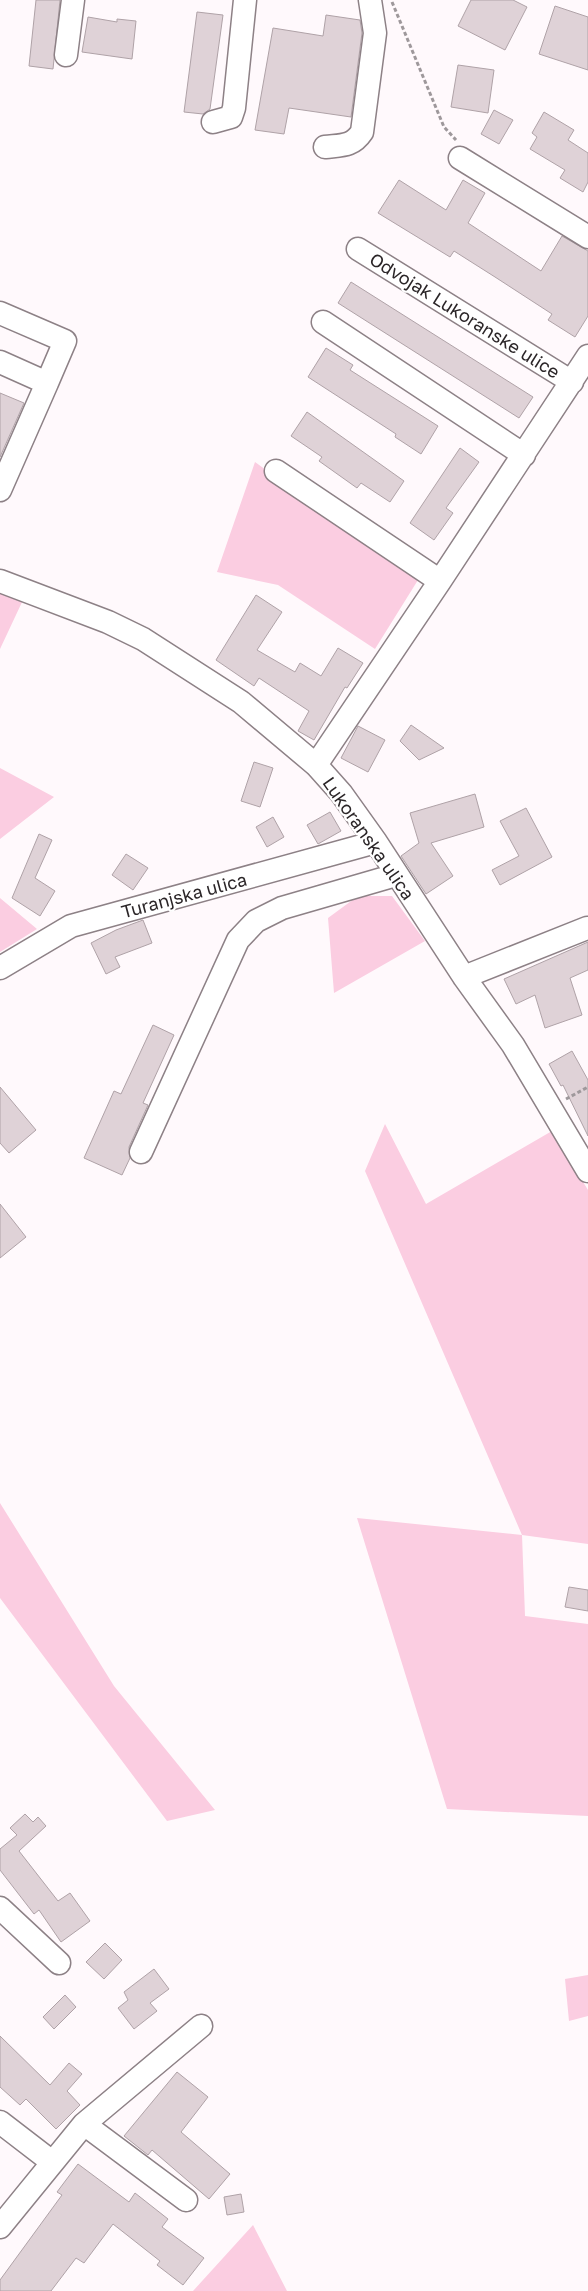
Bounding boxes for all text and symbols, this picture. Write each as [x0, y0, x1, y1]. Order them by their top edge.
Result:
street label: Odvojak Lukoranske ulice [366, 247, 564, 383]
street label: Lukoranska ulica [318, 772, 420, 904]
street label: Turanjska ulica [119, 868, 249, 922]

